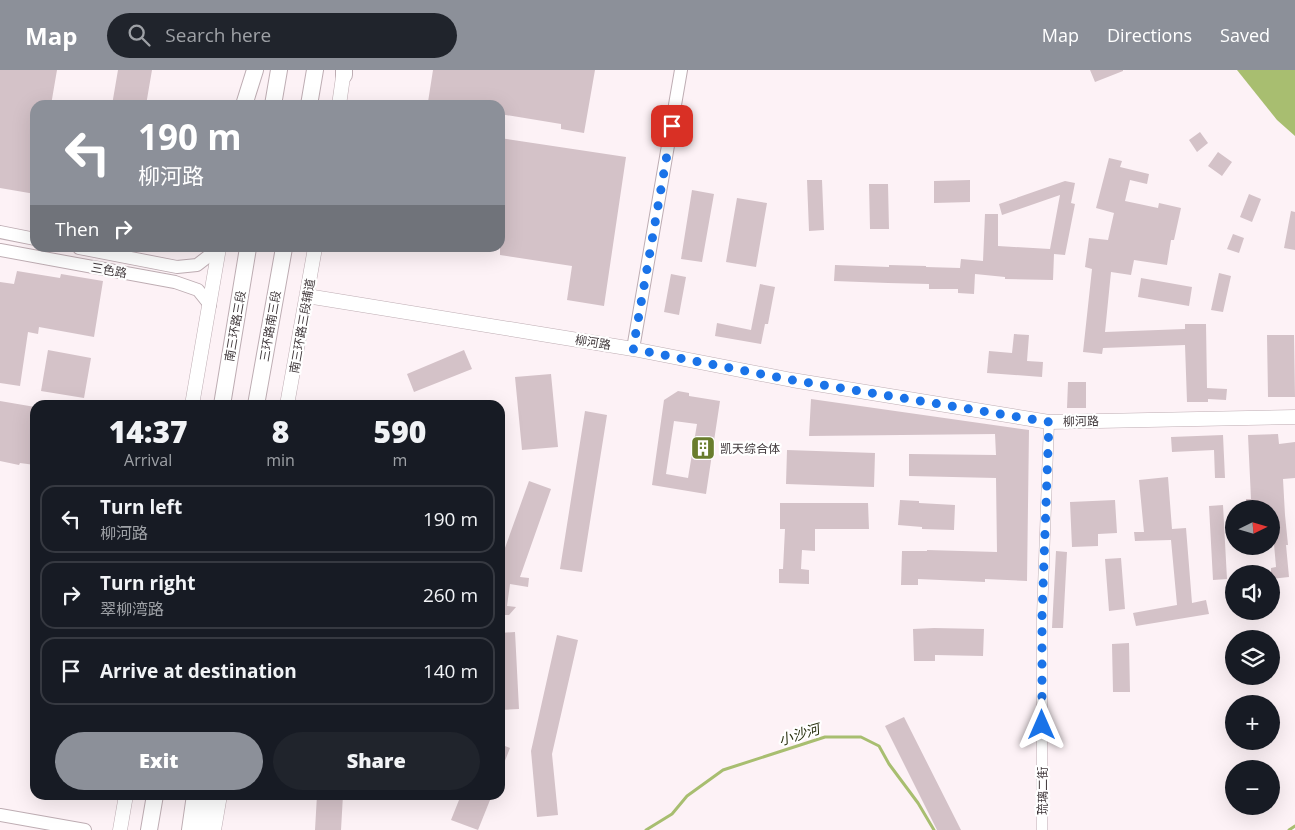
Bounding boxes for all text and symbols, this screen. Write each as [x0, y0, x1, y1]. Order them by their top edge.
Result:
search box [107, 13, 457, 58]
text: Map [25, 19, 77, 52]
icon: search [125, 21, 153, 49]
text: Search here [165, 22, 271, 48]
text: Map [1042, 23, 1079, 47]
text: Directions [1107, 23, 1192, 47]
text: Saved [1220, 23, 1270, 47]
pin [651, 105, 693, 147]
icon: arrive [658, 112, 686, 140]
text: 190 m [138, 113, 242, 160]
icon: left [55, 120, 120, 185]
text: 柳河路 [138, 160, 204, 190]
icon: right [109, 215, 137, 243]
text: Then [55, 216, 99, 242]
street label: 三色路 [90, 259, 128, 281]
street label: 南三环路三段辅道 [285, 277, 319, 375]
street label: 南三环路三段 [220, 289, 250, 363]
street label: 三环路南三段 [255, 289, 285, 363]
street label: 柳河路 [574, 331, 612, 353]
text: 14:37 [109, 411, 188, 452]
text: 8 [272, 411, 289, 452]
text: 590 [374, 411, 426, 452]
street label: 柳河路 [1063, 412, 1099, 430]
building icon: 凯天综合体 [690, 435, 716, 461]
place label: 凯天综合体 [720, 440, 780, 457]
text: Arrival [124, 449, 172, 471]
text: min [266, 449, 295, 471]
text: m [393, 449, 407, 471]
text: Turn left [100, 494, 182, 520]
north arrow [1225, 500, 1280, 555]
map controls [1225, 500, 1280, 815]
icon: left [57, 505, 85, 533]
text: 190 m [423, 506, 478, 532]
text: 柳河路 [100, 522, 148, 544]
button: sound [1225, 565, 1280, 620]
text: Turn right [100, 570, 195, 596]
icon: right [57, 581, 85, 609]
text: 260 m [423, 582, 478, 608]
text: 翠柳湾路 [100, 598, 164, 620]
button: layers [1225, 630, 1280, 685]
icon: arrive [57, 657, 85, 685]
text: Arrive at destination [100, 658, 297, 684]
text: 140 m [423, 658, 478, 684]
button: + [1225, 695, 1280, 750]
position arrow [1015, 698, 1067, 750]
water label: 小沙河 [776, 718, 825, 749]
button: Exit [55, 732, 263, 790]
button: Share [273, 732, 480, 790]
button: − [1225, 760, 1280, 815]
street label: 琉璃二街 [1034, 767, 1051, 815]

